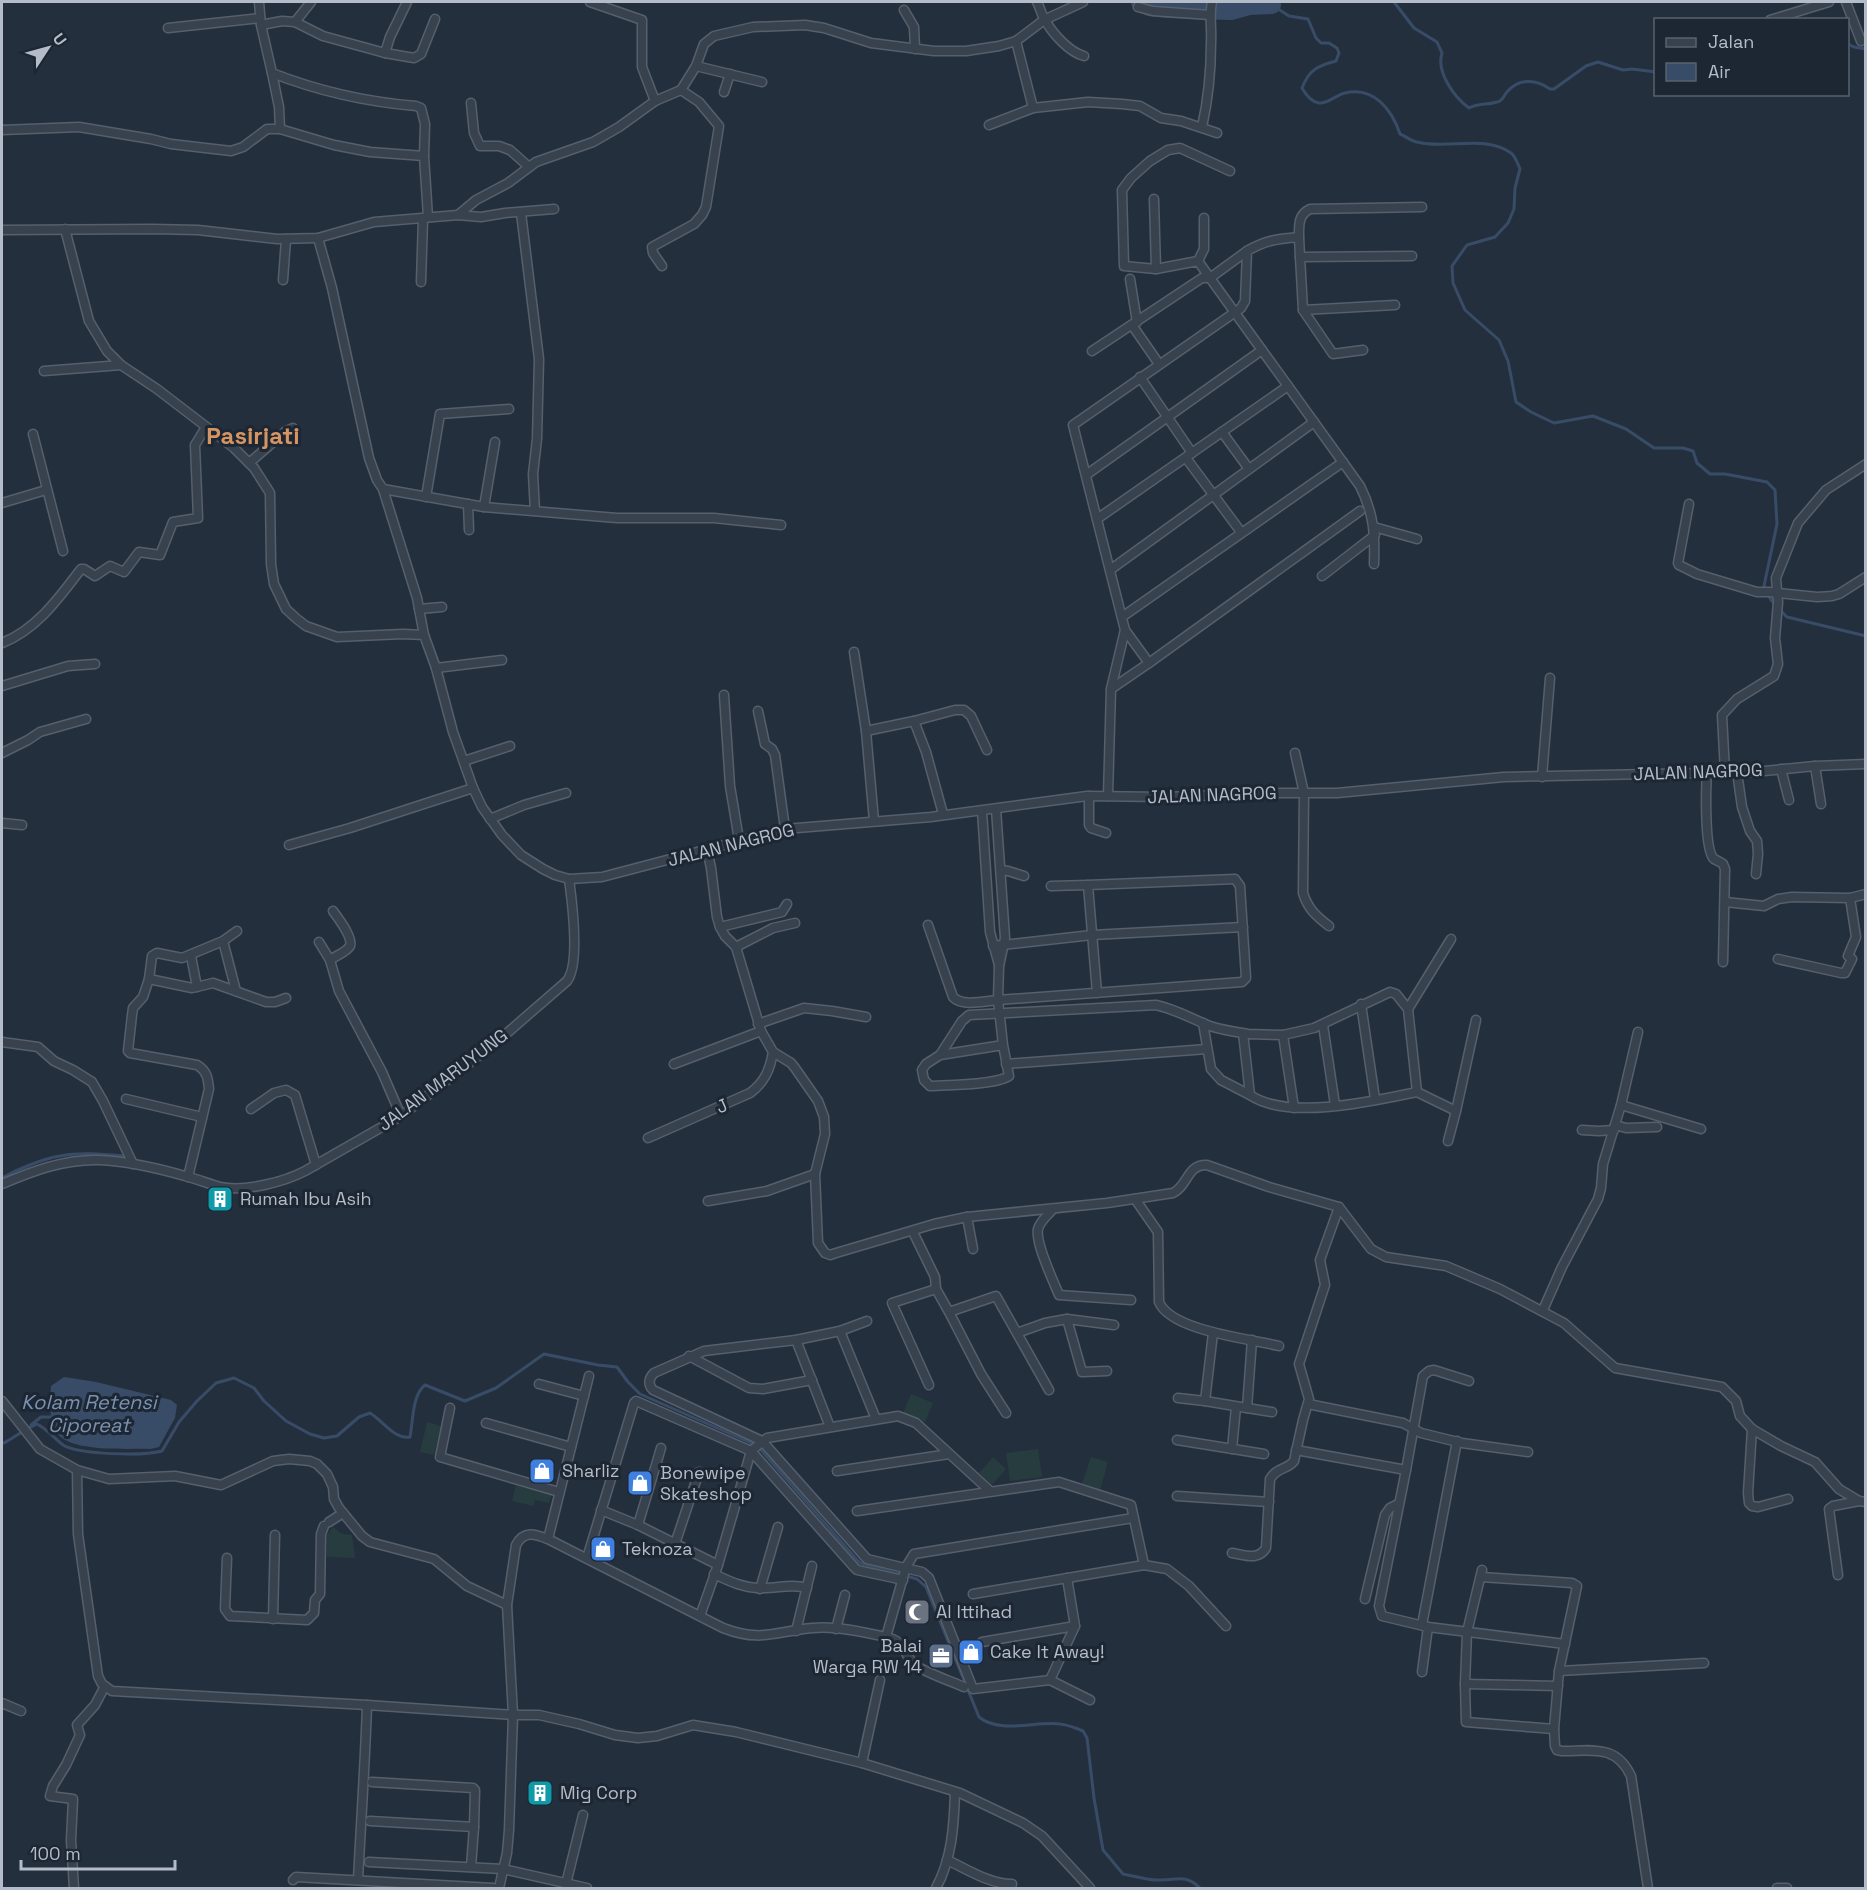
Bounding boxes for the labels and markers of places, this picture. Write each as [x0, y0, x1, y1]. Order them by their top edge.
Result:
building icon: Rumah Ibu Asih [205, 1184, 235, 1214]
place label: Rumah Ibu Asih [240, 1187, 372, 1210]
shop icon: Sharliz [527, 1456, 557, 1486]
place label: Sharliz [562, 1459, 619, 1482]
place label: Bonewipe Skateshop [660, 1461, 752, 1505]
shop icon: Bonewipe Skateshop [625, 1468, 655, 1498]
shop icon: Teknoza [588, 1534, 618, 1564]
place label: Teknoza [622, 1537, 693, 1560]
mosque icon: Al Ittihad [902, 1597, 932, 1627]
place label: Al Ittihad [936, 1600, 1012, 1623]
place label: Balai Warga RW 14 [813, 1634, 922, 1678]
shop icon: Cake It Away! [956, 1637, 986, 1667]
place label: Cake It Away! [990, 1640, 1105, 1663]
office icon: Balai Warga RW 14 [926, 1641, 956, 1671]
building icon: Mig Corp [525, 1778, 555, 1808]
place label: Mig Corp [560, 1781, 637, 1804]

